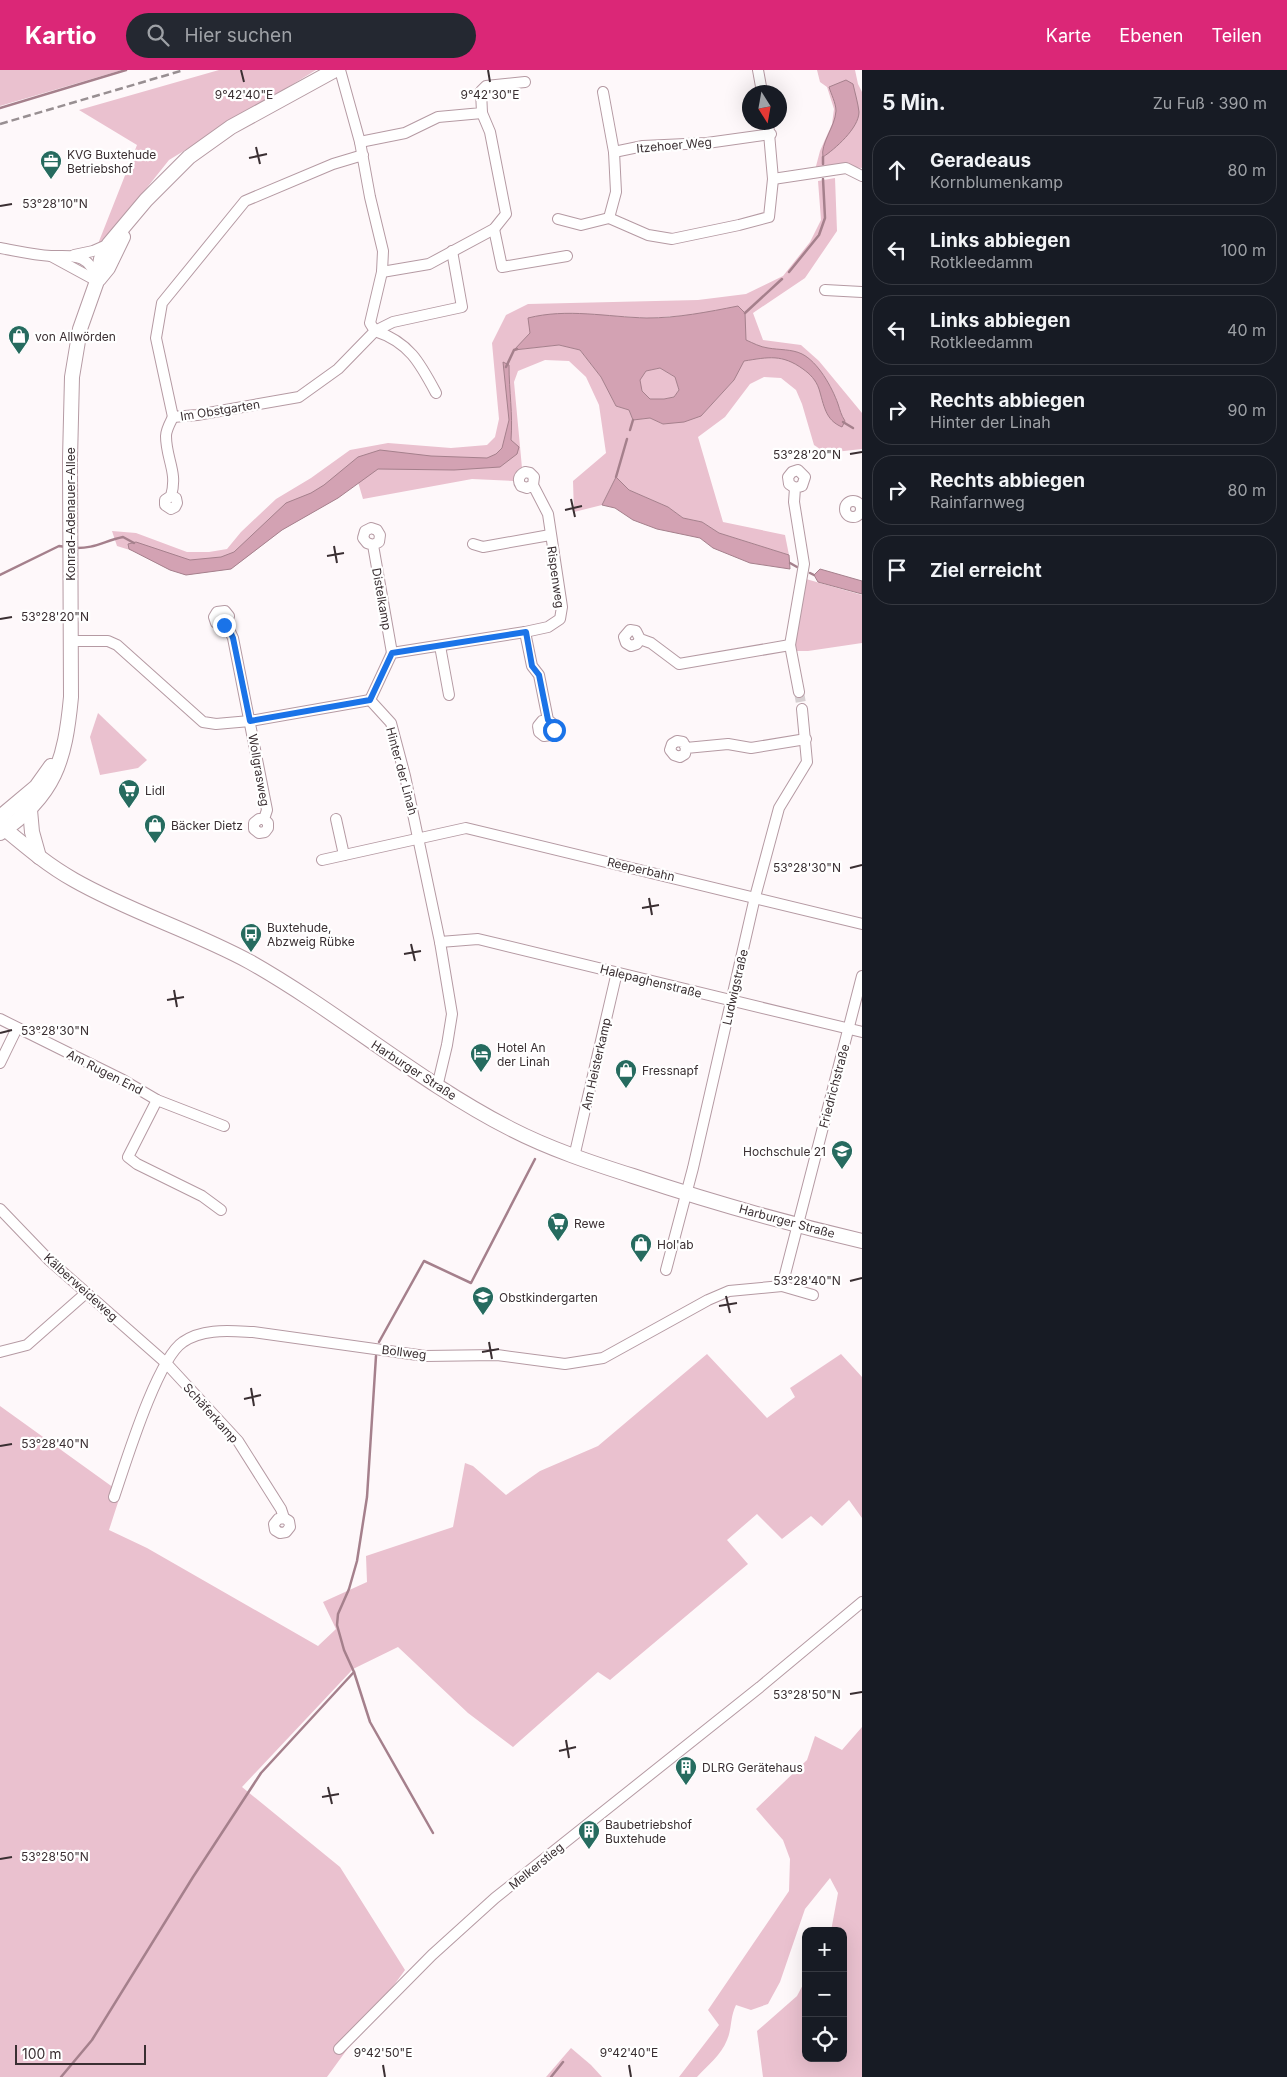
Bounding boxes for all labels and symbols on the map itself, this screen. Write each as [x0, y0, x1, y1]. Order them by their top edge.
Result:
north arrow [742, 85, 787, 130]
text: 9°42'40"E [215, 87, 273, 102]
text: 9°42'30"E [461, 87, 519, 102]
street label: Itzehoer Weg [636, 134, 712, 156]
place label: KVG Buxtehude Betriebshof [67, 147, 156, 176]
office icon: KVG Buxtehude Betriebshof [39, 149, 63, 180]
text: 53°28'10"N [22, 196, 88, 211]
shop icon: von Allwörden [7, 324, 31, 355]
place label: von Allwörden [35, 329, 116, 344]
street label: Im Obstgarten [179, 396, 261, 424]
street label: Konrad-Adenauer-Allee [63, 447, 78, 581]
text: 53°28'20"N [773, 447, 841, 462]
street label: Rispenweg [544, 545, 568, 609]
street label: Distelkamp [369, 567, 395, 631]
text: 53°28'20"N [21, 609, 89, 624]
route end [213, 614, 236, 637]
route start [543, 719, 566, 742]
street label: Hinter der Linah [383, 725, 421, 817]
street label: Wollgrasweg [245, 733, 273, 807]
supermarket icon: Lidl [117, 778, 141, 809]
place label: Lidl [145, 783, 165, 798]
shop icon: Bäcker Dietz [143, 813, 167, 844]
place label: Bäcker Dietz [171, 818, 243, 833]
street label: Reeperbahn [606, 854, 676, 884]
text: 53°28'30"N [773, 860, 841, 875]
place label: Buxtehude, Abzweig Rübke [267, 920, 355, 949]
bus stop icon: Buxtehude, Abzweig Rübke [239, 922, 263, 953]
street label: Ludwigstraße [719, 948, 751, 1026]
street label: Halepaghenstraße [599, 961, 703, 1001]
street label: Am Heisterkamp [578, 1017, 614, 1111]
text: 53°28'30"N [21, 1023, 89, 1038]
street label: Harburger Straße [369, 1037, 459, 1103]
place label: Hotel An der Linah [497, 1040, 550, 1069]
hotel icon: Hotel An der Linah [469, 1042, 493, 1073]
street label: Friedrichstraße [816, 1042, 852, 1130]
street label: Am Rugen End [64, 1046, 146, 1098]
shop icon: Fressnapf [614, 1058, 638, 1089]
place label: Fressnapf [642, 1063, 699, 1078]
school or university icon: Hochschule 21 [830, 1139, 854, 1170]
place label: Hochschule 21 [743, 1144, 826, 1159]
street label: Harburger Straße [737, 1201, 837, 1241]
supermarket icon: Rewe [546, 1211, 570, 1242]
place label: Rewe [574, 1216, 605, 1231]
shop icon: Hol'ab [629, 1232, 653, 1263]
place label: Hol'ab [657, 1237, 694, 1252]
street label: Kälberweideweg [41, 1250, 121, 1324]
text: 53°28'40"N [773, 1273, 841, 1288]
school or university icon: Obstkindergarten [471, 1285, 495, 1316]
place label: Obstkindergarten [499, 1290, 598, 1305]
street label: Bollweg [381, 1342, 427, 1362]
street label: Schäferkamp [180, 1380, 242, 1446]
text: 53°28'40"N [21, 1436, 89, 1451]
text: 53°28'50"N [773, 1687, 841, 1702]
building icon: DLRG Gerätehaus [674, 1755, 698, 1786]
place label: DLRG Gerätehaus [702, 1760, 803, 1775]
place label: Baubetriebshof Buxtehude [605, 1817, 693, 1846]
building icon: Baubetriebshof Buxtehude [577, 1819, 601, 1850]
street label: Melkerstieg [506, 1839, 566, 1893]
text: 53°28'50"N [21, 1849, 89, 1864]
scale bar [15, 2042, 146, 2065]
text: 9°42'50"E [354, 2045, 412, 2060]
text: 9°42'40"E [600, 2045, 658, 2060]

